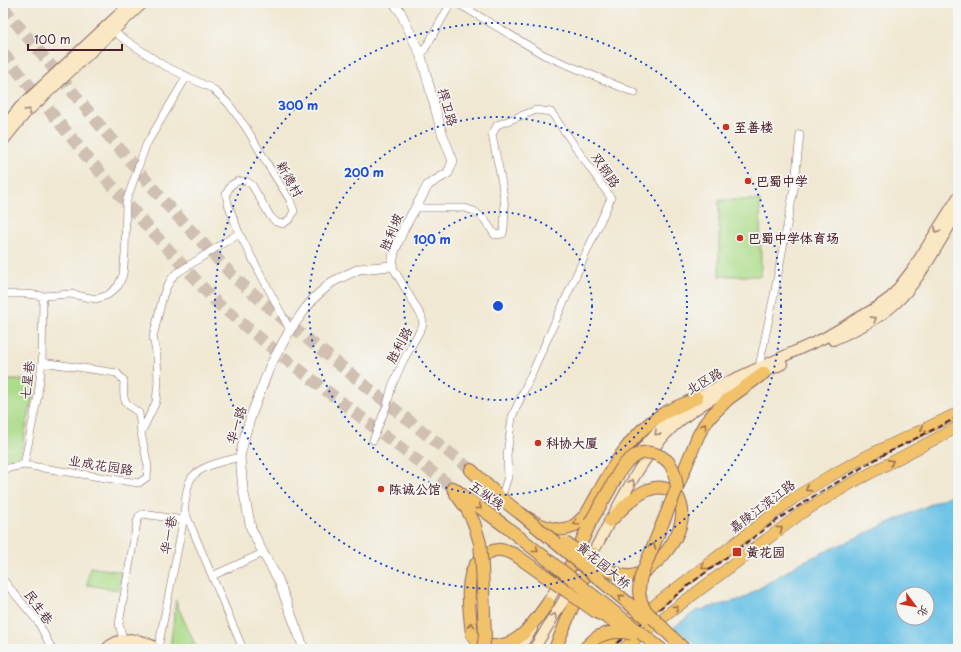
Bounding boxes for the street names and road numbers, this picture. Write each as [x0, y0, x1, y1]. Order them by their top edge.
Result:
street label: 捍卫路 [434, 85, 463, 128]
street label: 双钢路 [588, 148, 625, 191]
street label: 新德村 [272, 157, 308, 200]
street label: 胜利坡 [374, 210, 407, 253]
street label: 胜利路 [381, 323, 416, 366]
street label: 七星巷 [15, 359, 38, 400]
street label: 北区路 [682, 363, 725, 399]
street label: 华一路 [221, 403, 250, 446]
street label: 业成花园路 [67, 450, 135, 479]
street label: 五纵线 [466, 475, 509, 514]
street label: 嘉陵江滨江路 [725, 475, 799, 537]
street label: 华一巷 [154, 514, 181, 556]
street label: 黄花园大桥 [573, 536, 635, 593]
street label: 民生巷 [20, 585, 59, 628]

